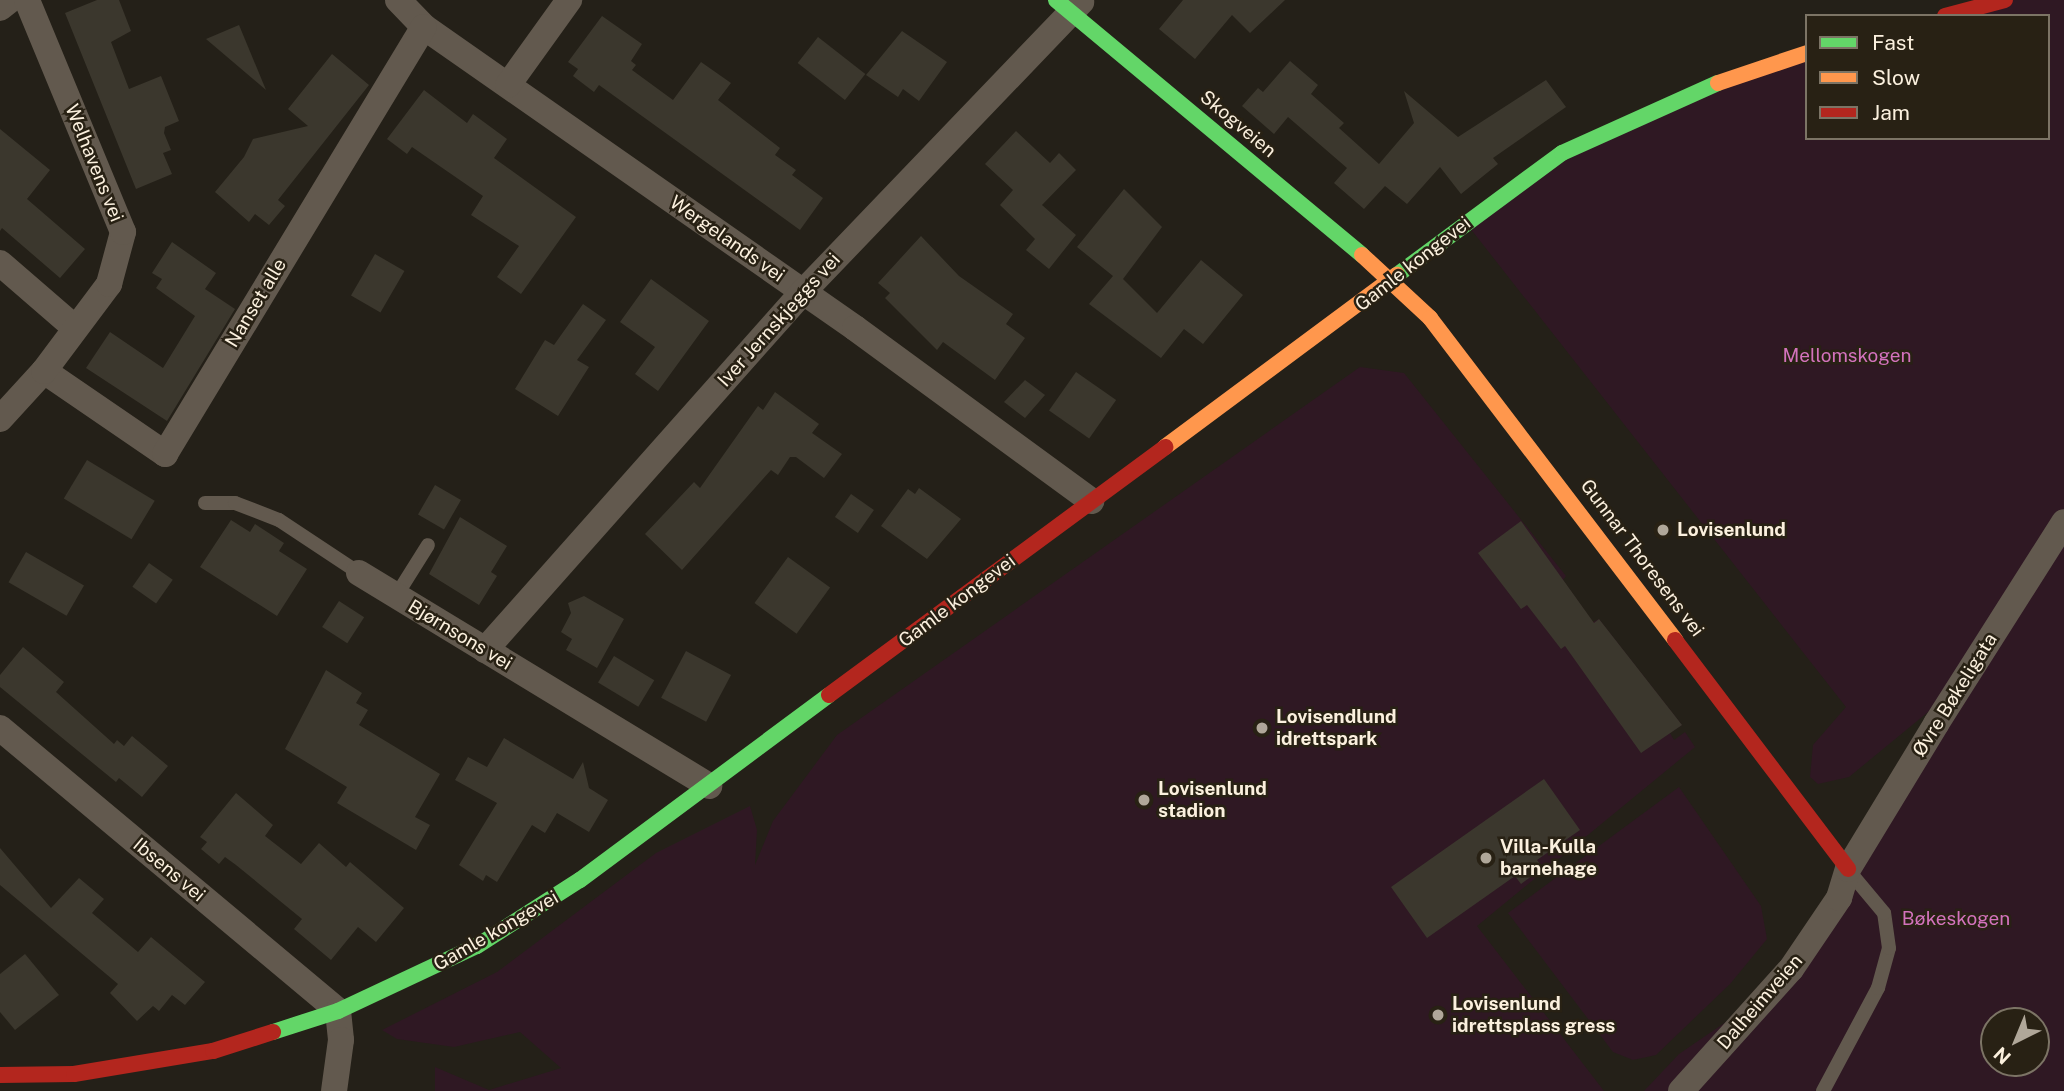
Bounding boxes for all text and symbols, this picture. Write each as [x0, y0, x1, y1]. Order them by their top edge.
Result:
legend [1805, 14, 2050, 140]
text: Fast [1872, 30, 1914, 55]
text: Slow [1872, 65, 1920, 90]
street label: Skogveien [1195, 86, 1281, 162]
text: Jam [1872, 100, 1910, 125]
street label: Welhavens vei [60, 101, 128, 225]
street label: Wergelands vei [665, 191, 789, 287]
street label: Gamle kongevei [1351, 212, 1475, 316]
street label: Iver Jernskjeggs vei [713, 248, 845, 392]
street label: Nanset alle [221, 254, 291, 352]
park label: Mellomskogen [1782, 345, 1912, 367]
street label: Gunnar Thoresens vei [1575, 475, 1709, 641]
place label: Lovisenlund [1677, 519, 1786, 541]
marker: Lovisenlund [1655, 522, 1671, 538]
street label: Gamle kongevei [894, 550, 1020, 652]
street label: Bjørnsons vei [404, 595, 516, 675]
street label: Øvre Bøkeligata [1908, 629, 2002, 761]
place label: Lovisendlund idrettspark [1276, 706, 1397, 750]
marker: Lovisendlund idrettspark [1254, 720, 1270, 736]
place label: Lovisenlund stadion [1158, 778, 1267, 822]
marker: Lovisenlund stadion [1136, 792, 1152, 808]
street label: Ibsens vei [128, 833, 210, 907]
place label: Villa-Kulla barnehage [1500, 836, 1597, 880]
marker: Villa-Kulla barnehage [1478, 850, 1494, 866]
street label: Gamle kongevei [430, 886, 562, 976]
park label: Bøkeskogen [1902, 908, 2010, 930]
street label: Dalheimveien [1712, 950, 1808, 1054]
place label: Lovisenlund idrettsplass gress [1452, 993, 1616, 1037]
marker: Lovisenlund idrettsplass gress [1430, 1007, 1446, 1023]
north arrow [1980, 1007, 2050, 1077]
text: N [1989, 1043, 2015, 1069]

